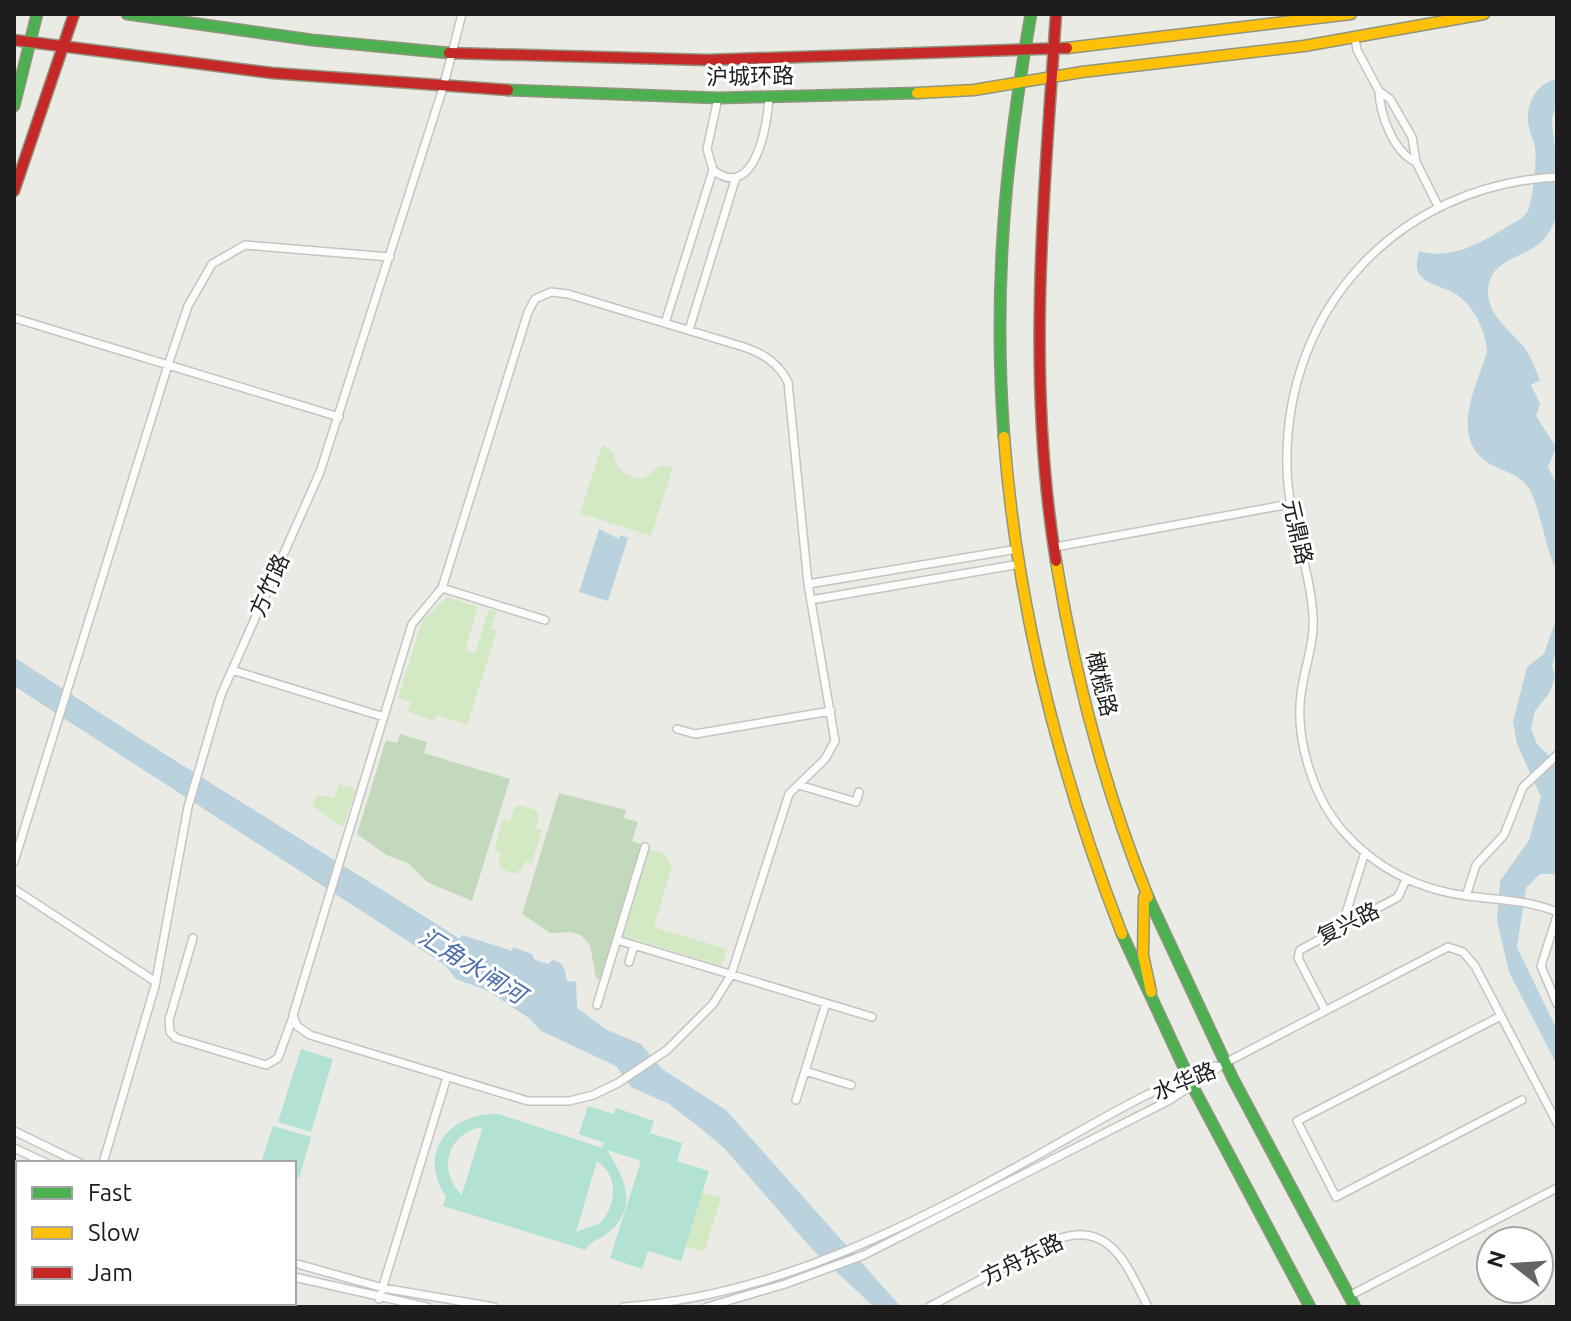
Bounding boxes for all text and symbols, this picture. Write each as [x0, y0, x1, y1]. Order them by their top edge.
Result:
street label: 沪城环路 [706, 62, 794, 89]
street label: 元鼎路 [1279, 497, 1318, 567]
street label: 方竹路 [244, 550, 293, 620]
street label: 橄榄路 [1082, 649, 1123, 719]
street label: 复兴路 [1313, 896, 1383, 949]
water label: 汇角水闸河 [414, 922, 534, 1011]
street label: 水华路 [1149, 1057, 1219, 1104]
legend [16, 1161, 296, 1305]
text: Fast [88, 1179, 132, 1206]
text: Slow [88, 1219, 140, 1246]
north arrow [1475, 1225, 1555, 1305]
street label: 方舟东路 [977, 1228, 1067, 1289]
text: N [1481, 1247, 1510, 1271]
text: Jam [88, 1259, 133, 1286]

